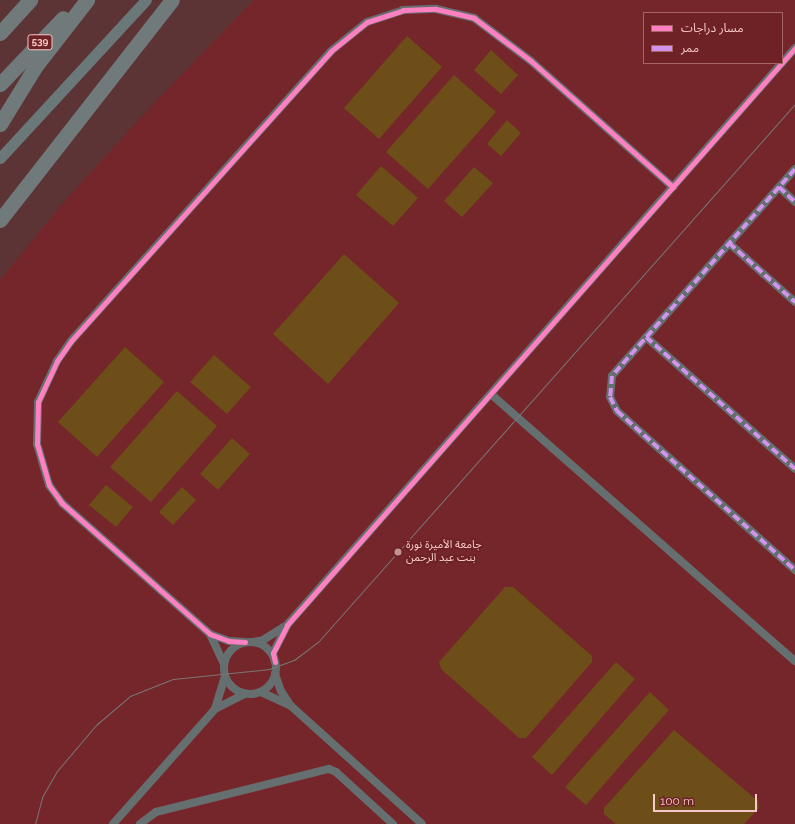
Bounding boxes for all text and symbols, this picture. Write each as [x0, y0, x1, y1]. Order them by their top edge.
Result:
legend [643, 12, 783, 64]
text: مسار دراجات [681, 21, 744, 35]
road number: 539 [27, 34, 53, 50]
text: ممر [681, 41, 699, 55]
place label: جامعة الأميرة نورة بنت عبد الرحمن [406, 539, 482, 565]
marker: جامعة الأميرة نورة بنت عبد الرحمن [393, 547, 403, 557]
scale bar [655, 786, 759, 812]
text: 100 m [660, 794, 694, 808]

